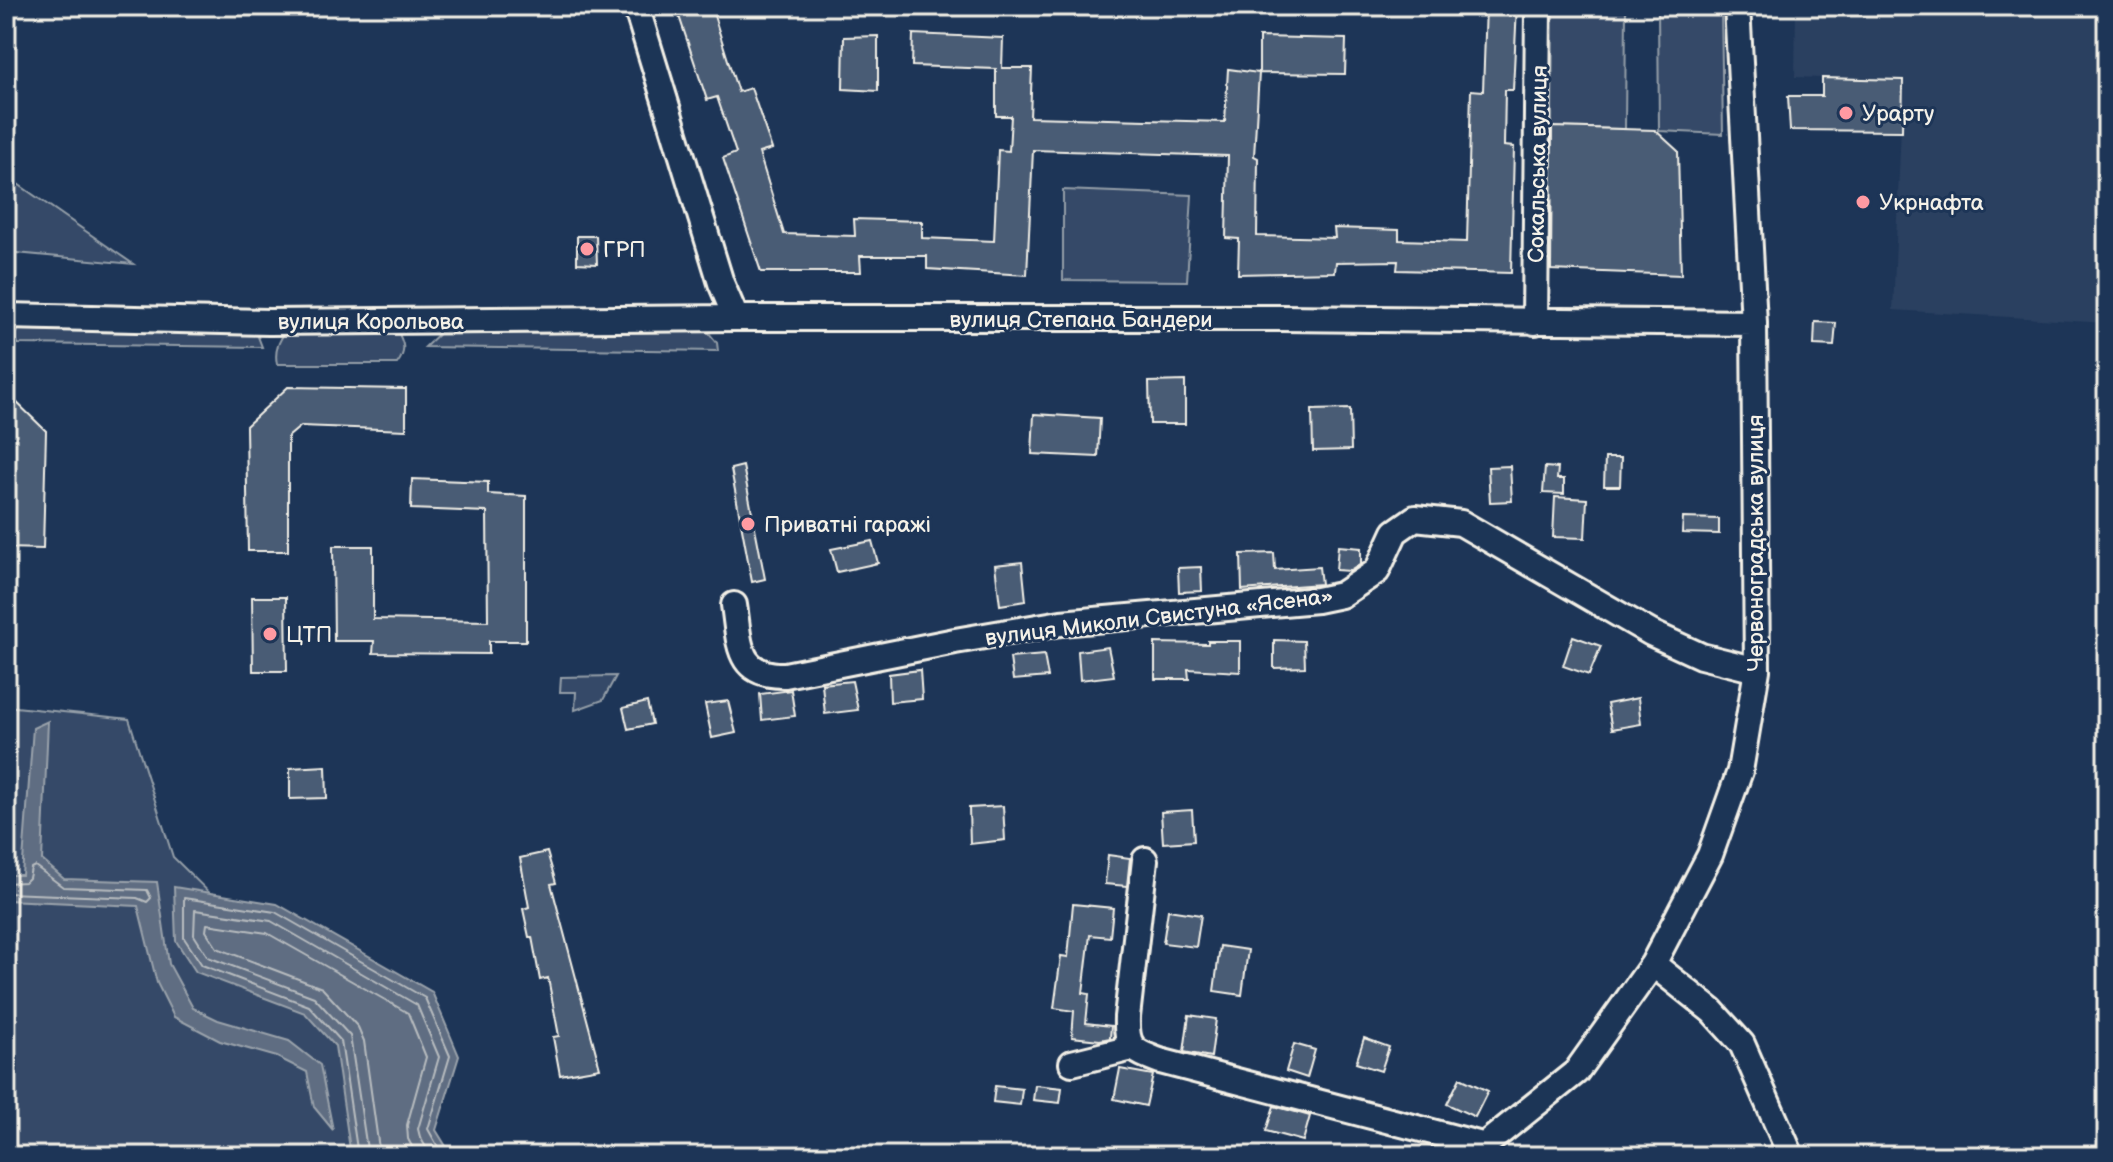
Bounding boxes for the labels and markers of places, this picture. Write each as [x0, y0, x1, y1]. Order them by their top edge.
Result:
place label: Урарту [1862, 101, 1934, 128]
marker: Урарту [1837, 104, 1855, 122]
place label: Укрнафта [1879, 190, 1984, 217]
marker: Укрнафта [1854, 193, 1872, 211]
place label: ГРП [603, 237, 646, 264]
marker: ГРП [578, 240, 596, 258]
place label: Приватні гаражі [764, 512, 931, 539]
marker: Приватні гаражі [739, 515, 757, 533]
place label: ЦТП [286, 622, 332, 649]
marker: ЦТП [261, 625, 279, 643]

